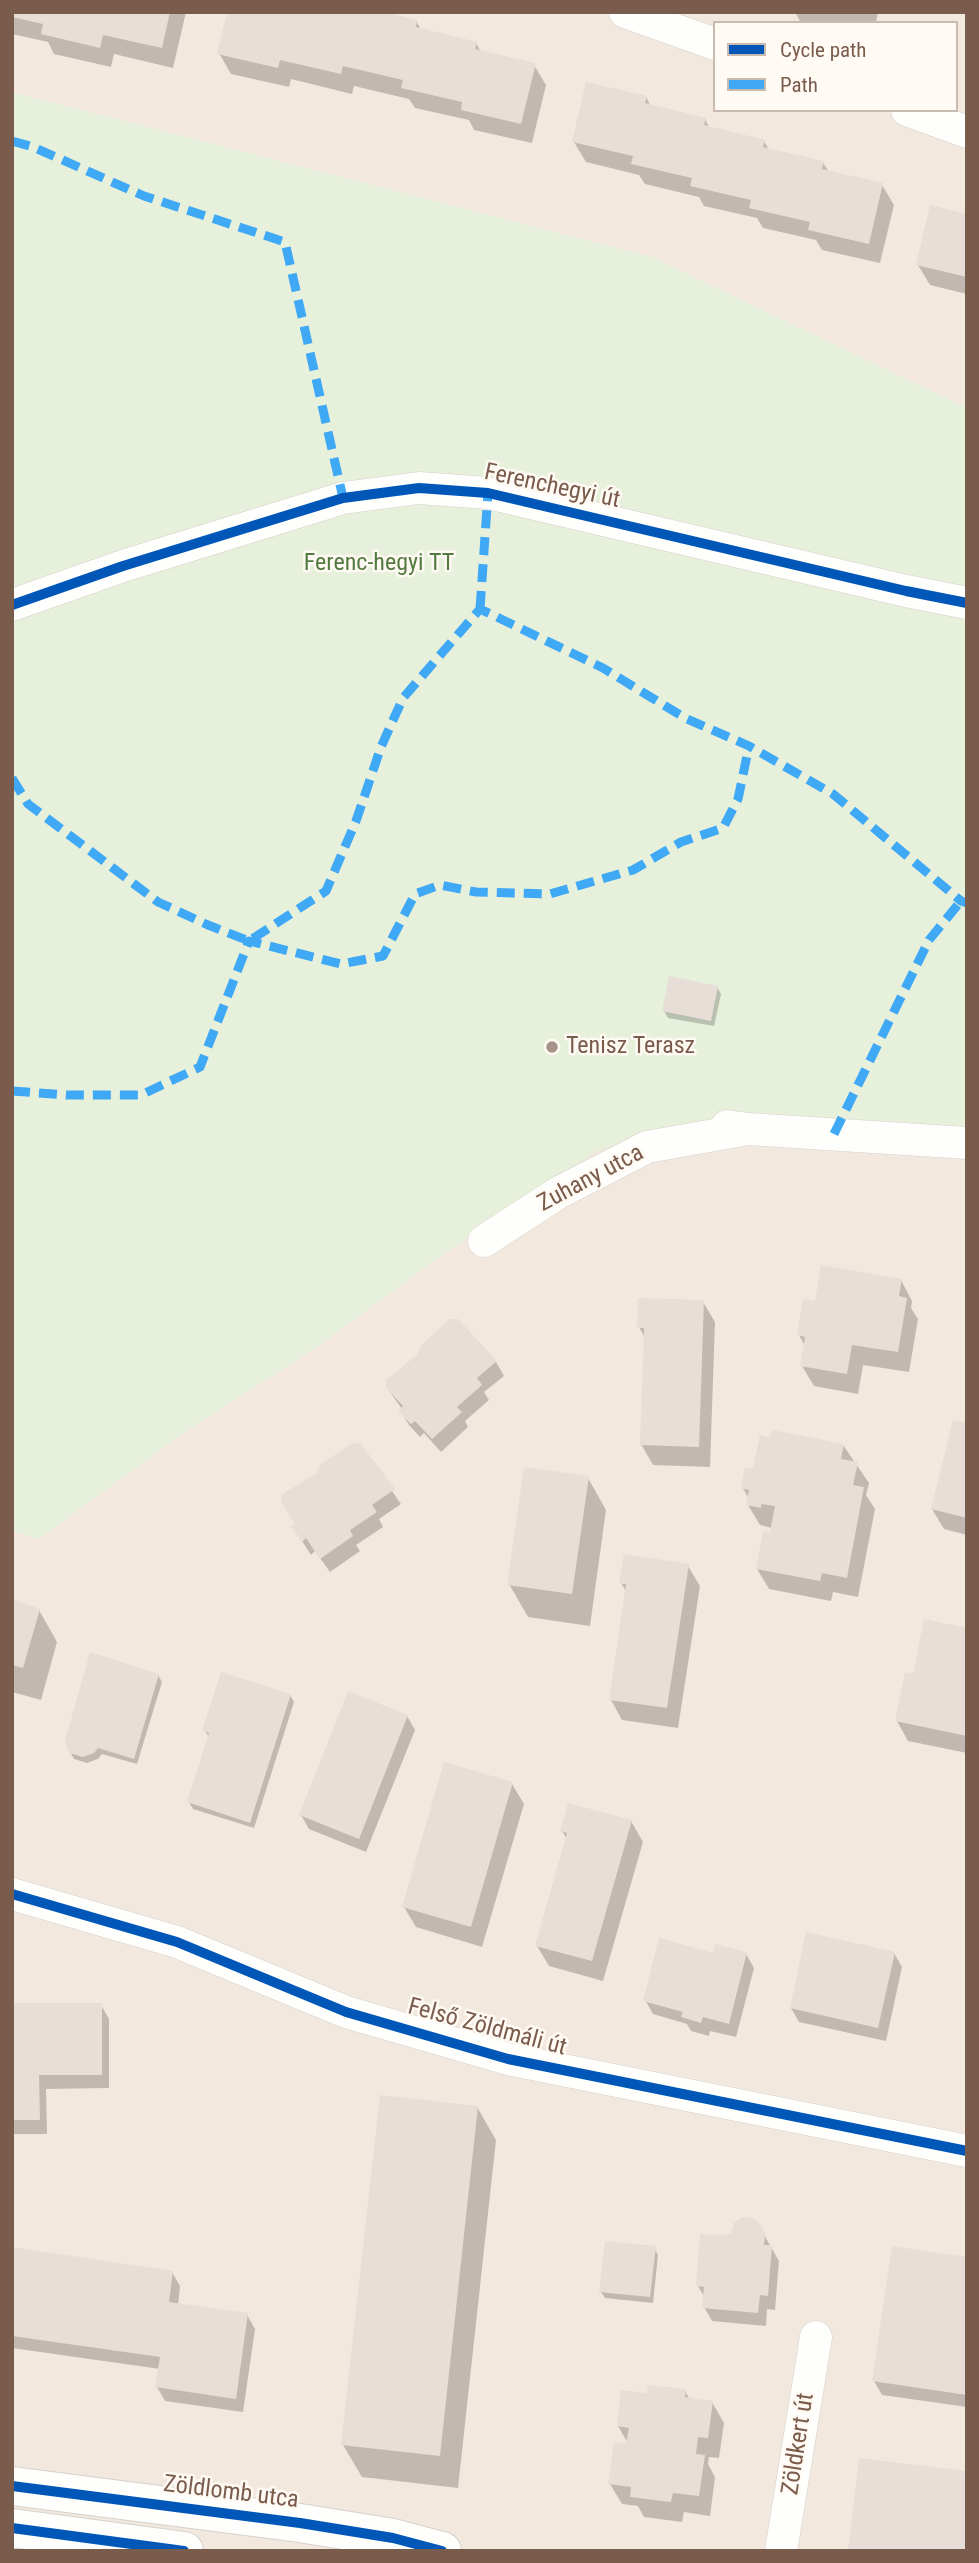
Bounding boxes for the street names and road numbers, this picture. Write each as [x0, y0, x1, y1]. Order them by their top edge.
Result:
street label: Ferenchegyi út [482, 459, 622, 515]
street label: Zuhany utca [533, 1139, 649, 1219]
street label: Felső Zöldmáli út [404, 1993, 570, 2063]
street label: Zöldkert út [777, 2391, 821, 2497]
street label: Zöldlomb utca [162, 2470, 300, 2516]

